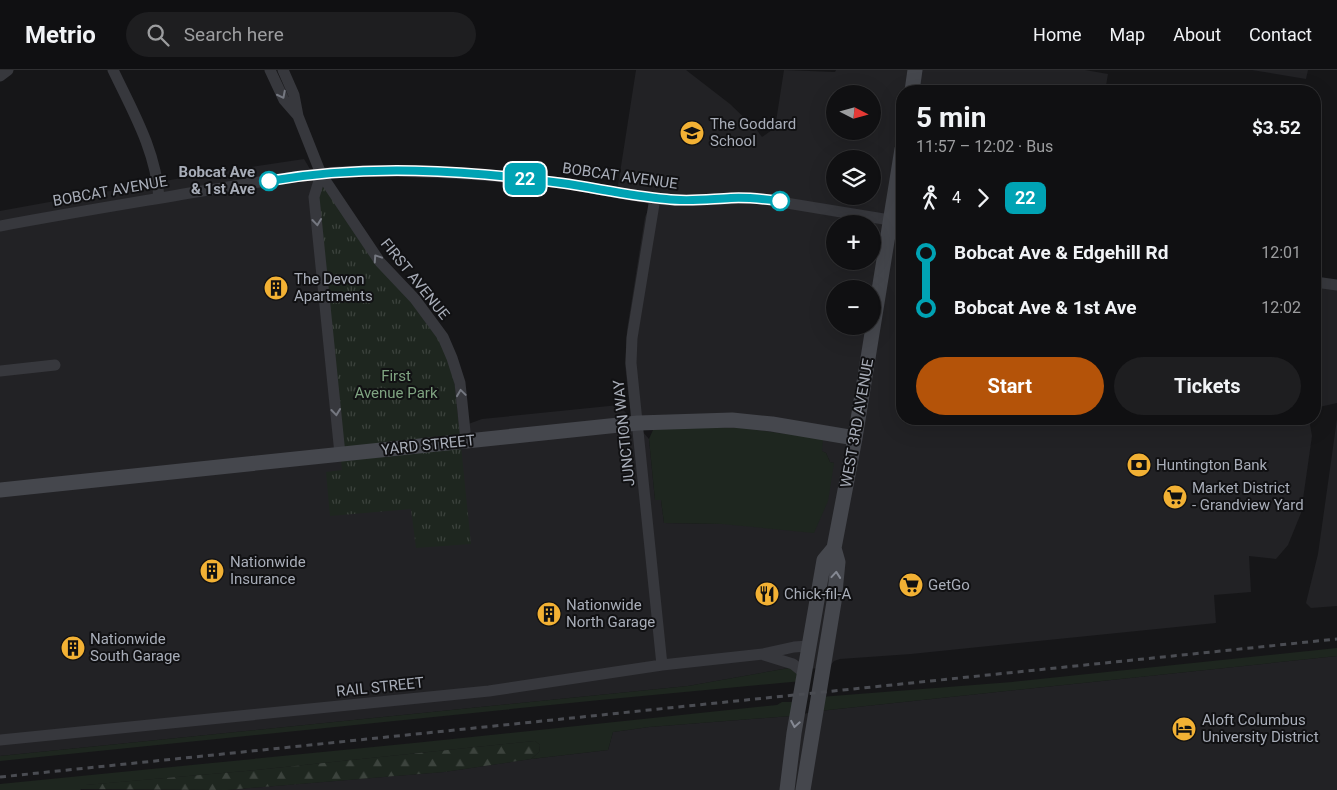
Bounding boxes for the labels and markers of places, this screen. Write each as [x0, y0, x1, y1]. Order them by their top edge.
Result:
place label: The Goddard School [710, 115, 796, 150]
school or university icon: The Goddard School [679, 120, 705, 146]
place label: Bobcat Ave & 1st Ave [179, 163, 255, 198]
marker: Bobcat Ave & 1st Ave [259, 171, 279, 191]
unlabelled marker [770, 191, 790, 211]
place label: The Devon Apartments [294, 270, 373, 305]
building icon: The Devon Apartments [263, 275, 289, 301]
bank icon: Huntington Bank [1126, 452, 1152, 478]
place label: Huntington Bank [1156, 456, 1268, 474]
place label: Market District - Grandview Yard [1192, 479, 1304, 514]
supermarket icon: Market District - Grandview Yard [1162, 484, 1188, 510]
place label: Nationwide Insurance [230, 553, 306, 588]
building icon: Nationwide Insurance [199, 558, 225, 584]
supermarket icon: GetGo [898, 572, 924, 598]
place label: GetGo [928, 576, 970, 594]
restaurant icon: Chick-fil-A [754, 581, 780, 607]
place label: Chick-fil-A [784, 585, 851, 603]
place label: Nationwide North Garage [566, 596, 655, 631]
building icon: Nationwide North Garage [536, 601, 562, 627]
place label: Nationwide South Garage [90, 630, 180, 665]
building icon: Nationwide South Garage [60, 635, 86, 661]
place label: Aloft Columbus University District [1202, 711, 1319, 746]
hotel icon: Aloft Columbus University District [1171, 716, 1197, 742]

